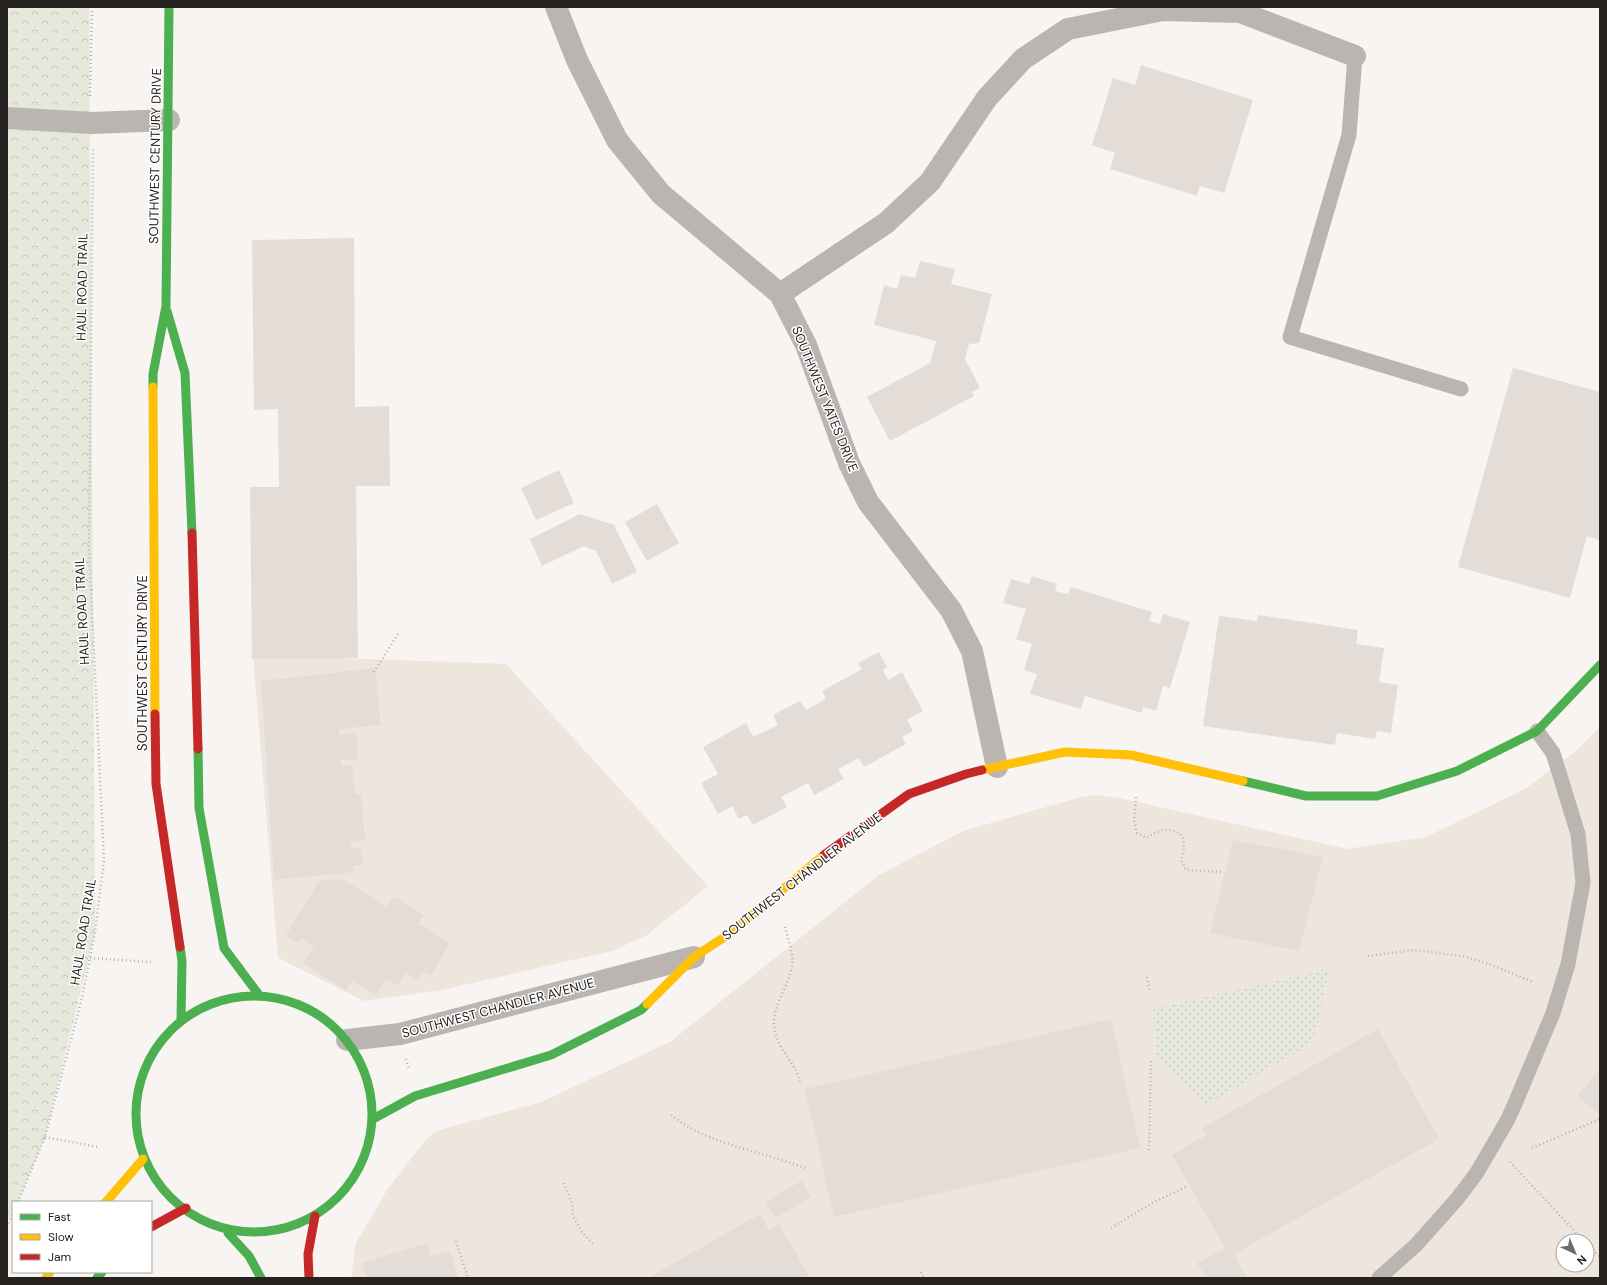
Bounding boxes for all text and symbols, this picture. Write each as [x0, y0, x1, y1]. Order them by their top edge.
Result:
street label: SOUTHWEST CENTURY DRIVE [145, 68, 165, 244]
street label: HAUL ROAD TRAIL [73, 233, 91, 341]
street label: SOUTHWEST YATES DRIVE [788, 324, 862, 474]
street label: HAUL ROAD TRAIL [71, 557, 93, 665]
street label: SOUTHWEST CENTURY DRIVE [134, 575, 151, 751]
street label: SOUTHWEST CHANDLER AVENUE [719, 808, 885, 944]
street label: HAUL ROAD TRAIL [66, 877, 100, 986]
street label: SOUTHWEST CHANDLER AVENUE [400, 974, 596, 1042]
legend [12, 1201, 152, 1273]
text: Fast [48, 1209, 71, 1225]
text: Slow [48, 1229, 74, 1245]
north arrow [1555, 1233, 1595, 1273]
text: Jam [48, 1249, 71, 1265]
text: N [1574, 1252, 1590, 1268]

